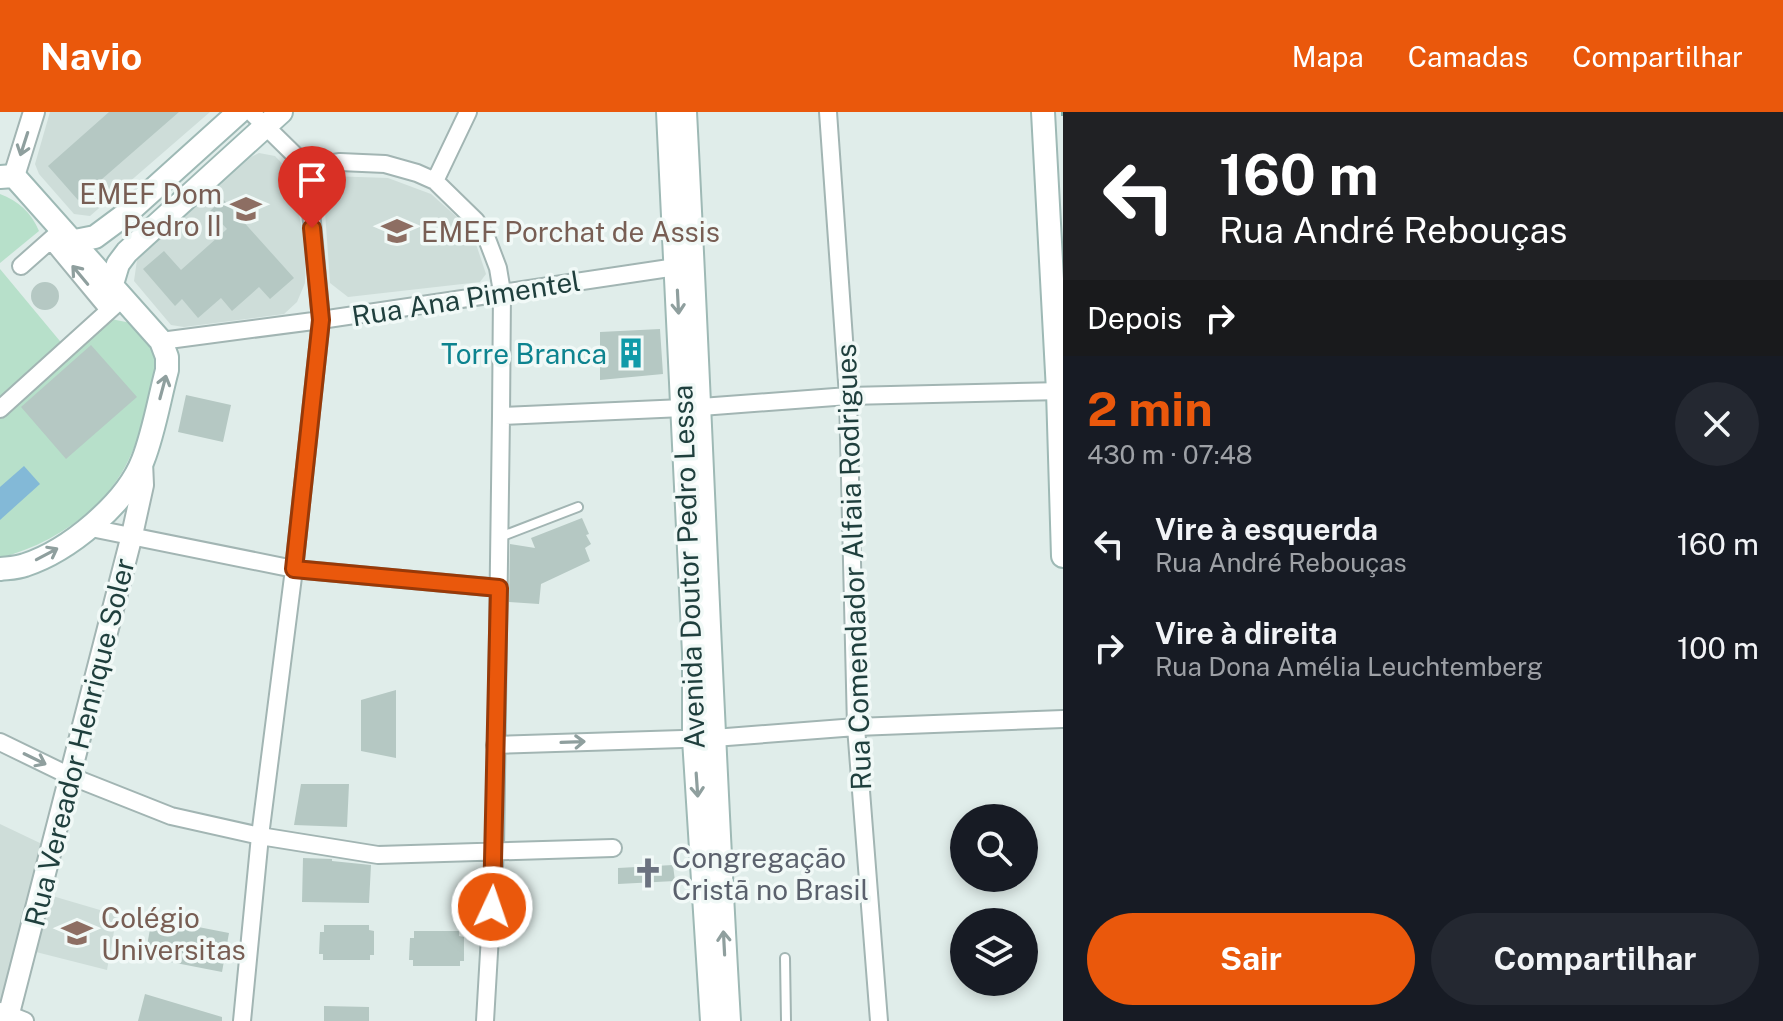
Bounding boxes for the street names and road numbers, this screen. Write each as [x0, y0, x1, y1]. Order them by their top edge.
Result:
street label: Rua Ana Pimentel [349, 264, 583, 332]
street label: Rua Comendador Alfaia Rodrigues [829, 343, 877, 791]
street label: Avenida Doutor Pedro Lessa [665, 384, 711, 750]
street label: Rua Vereador Henrique Soler [17, 555, 141, 929]

